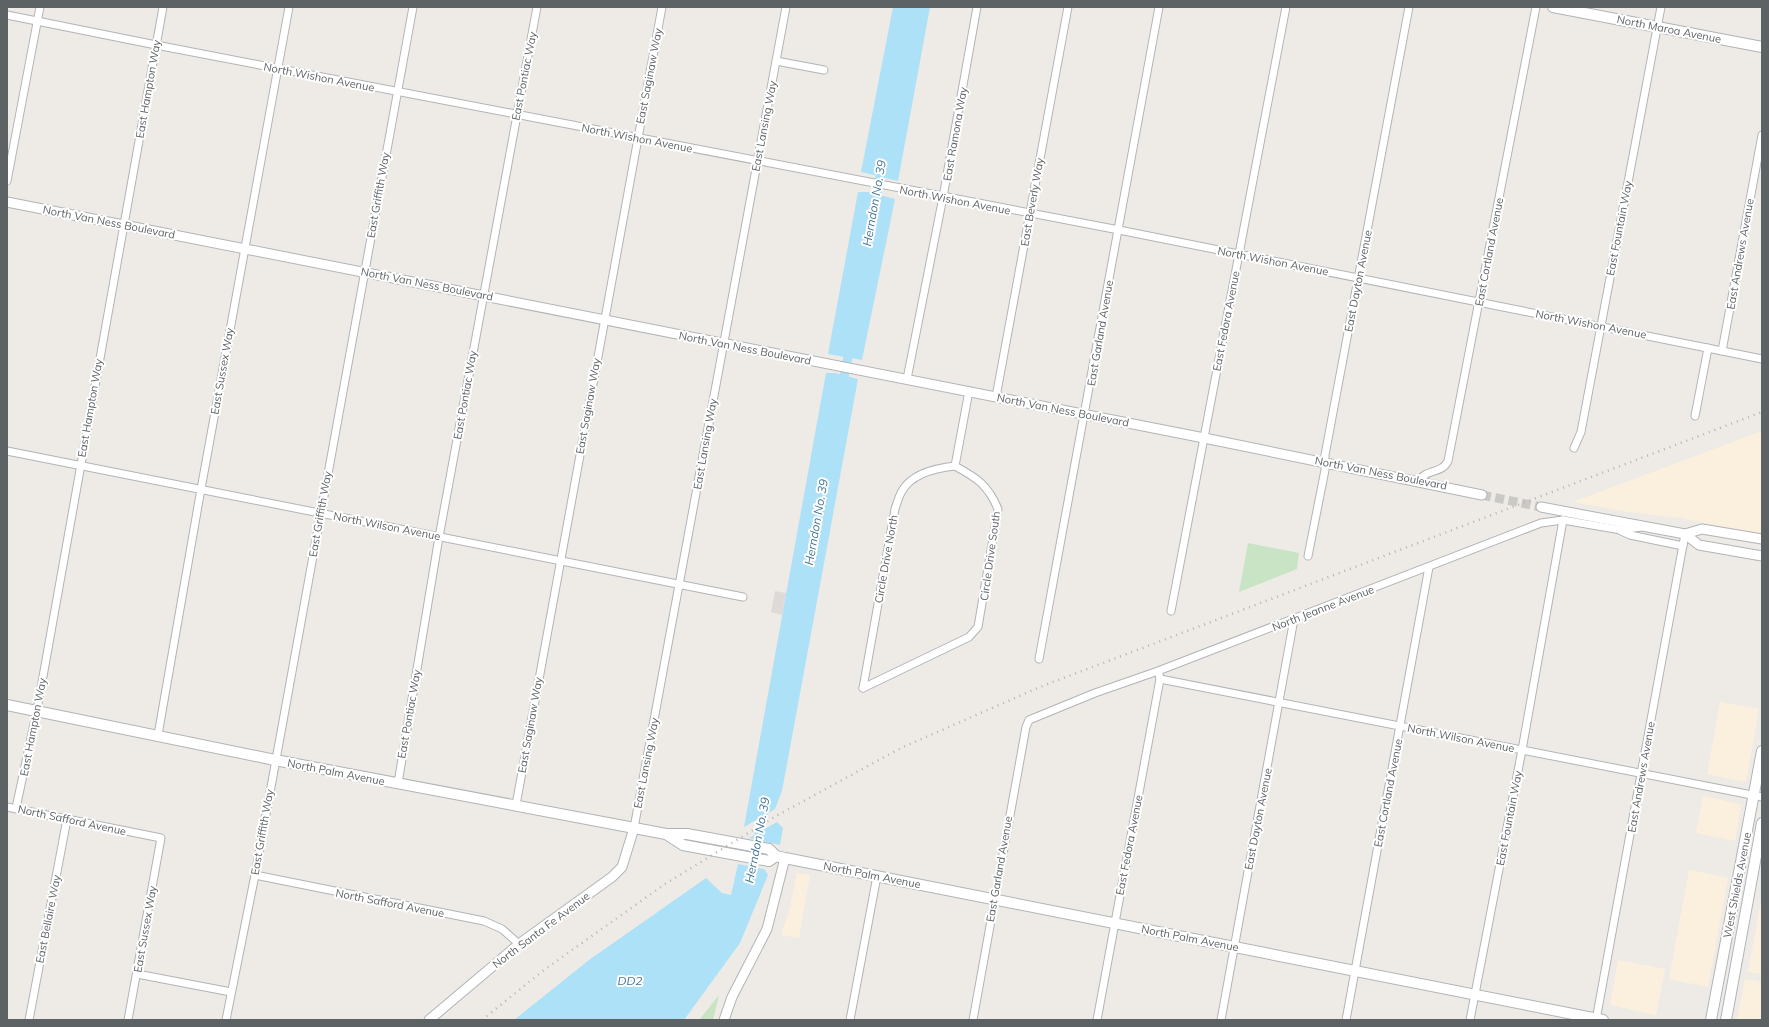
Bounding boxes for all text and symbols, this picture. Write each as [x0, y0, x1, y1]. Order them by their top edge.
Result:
street label: North Maroa Avenue [1616, 12, 1722, 46]
street label: East Saginaw Way [633, 27, 665, 125]
street label: East Pontiac Way [509, 30, 539, 122]
street label: East Hampton Way [132, 39, 164, 139]
street label: North Wishon Avenue [262, 59, 376, 95]
street label: East Lansing Way [748, 79, 780, 173]
street label: East Ramona Way [940, 86, 970, 182]
street label: North Wishon Avenue [580, 120, 694, 156]
street label: East Griffith Way [364, 151, 392, 239]
street label: East Beverly Way [1017, 157, 1047, 247]
water label: Herndon No. 39 [859, 159, 889, 247]
street label: East Fountain Way [1603, 179, 1635, 277]
street label: North Wishon Avenue [898, 182, 1012, 218]
street label: East Cortland Avenue [1472, 197, 1506, 307]
street label: East Andrews Avenue [1723, 198, 1757, 310]
street label: North Van Ness Boulevard [42, 202, 176, 242]
street label: East Dayton Avenue [1341, 229, 1375, 333]
street label: North Wishon Avenue [1216, 243, 1330, 279]
street label: North Van Ness Boulevard [360, 264, 494, 304]
street label: East Fedora Avenue [1209, 270, 1243, 372]
street label: East Garland Avenue [1084, 279, 1116, 387]
street label: North Wishon Avenue [1534, 306, 1648, 342]
street label: East Sussex Way [207, 326, 237, 416]
street label: North Van Ness Boulevard [678, 328, 812, 368]
street label: East Pontiac Way [450, 349, 480, 441]
street label: East Saginaw Way [573, 357, 603, 455]
street label: East Hampton Way [74, 358, 106, 458]
street label: North Van Ness Boulevard [996, 390, 1130, 430]
street label: East Lansing Way [690, 397, 720, 491]
street label: North Van Ness Boulevard [1314, 453, 1448, 493]
street label: East Griffith Way [306, 470, 334, 558]
water label: Herndon No. 39 [801, 478, 831, 566]
street label: North Wilson Avenue [332, 509, 442, 543]
street label: Circle Drive South [977, 510, 1003, 602]
street label: Circle Drive North [871, 514, 901, 604]
street label: North Jeanne Avenue [1270, 582, 1376, 634]
street label: East Pontiac Way [394, 668, 424, 760]
street label: East Saginaw Way [515, 676, 545, 774]
street label: East Hampton Way [17, 677, 49, 777]
street label: East Lansing Way [630, 716, 662, 810]
street label: North Wilson Avenue [1406, 721, 1516, 755]
street label: East Andrews Avenue [1624, 721, 1658, 833]
street label: East Cortland Avenue [1371, 738, 1405, 848]
street label: North Palm Avenue [286, 756, 386, 788]
street label: East Dayton Avenue [1241, 767, 1275, 871]
street label: East Fountain Way [1493, 769, 1525, 867]
street label: East Griffith Way [248, 788, 276, 876]
street label: East Fedora Avenue [1112, 794, 1146, 896]
water label: Herndon No. 39 [741, 796, 773, 884]
street label: North Safford Avenue [17, 802, 128, 838]
street label: East Garland Avenue [983, 815, 1015, 923]
street label: West Shields Avenue [1720, 831, 1754, 939]
street label: North Palm Avenue [822, 859, 922, 891]
street label: East Bellaire Way [33, 873, 63, 964]
street label: East Sussex Way [130, 884, 160, 974]
street label: North Safford Avenue [334, 886, 446, 920]
street label: North Santa Fe Avenue [490, 889, 592, 971]
street label: North Palm Avenue [1140, 922, 1240, 954]
water label: DD2 [617, 973, 643, 988]

